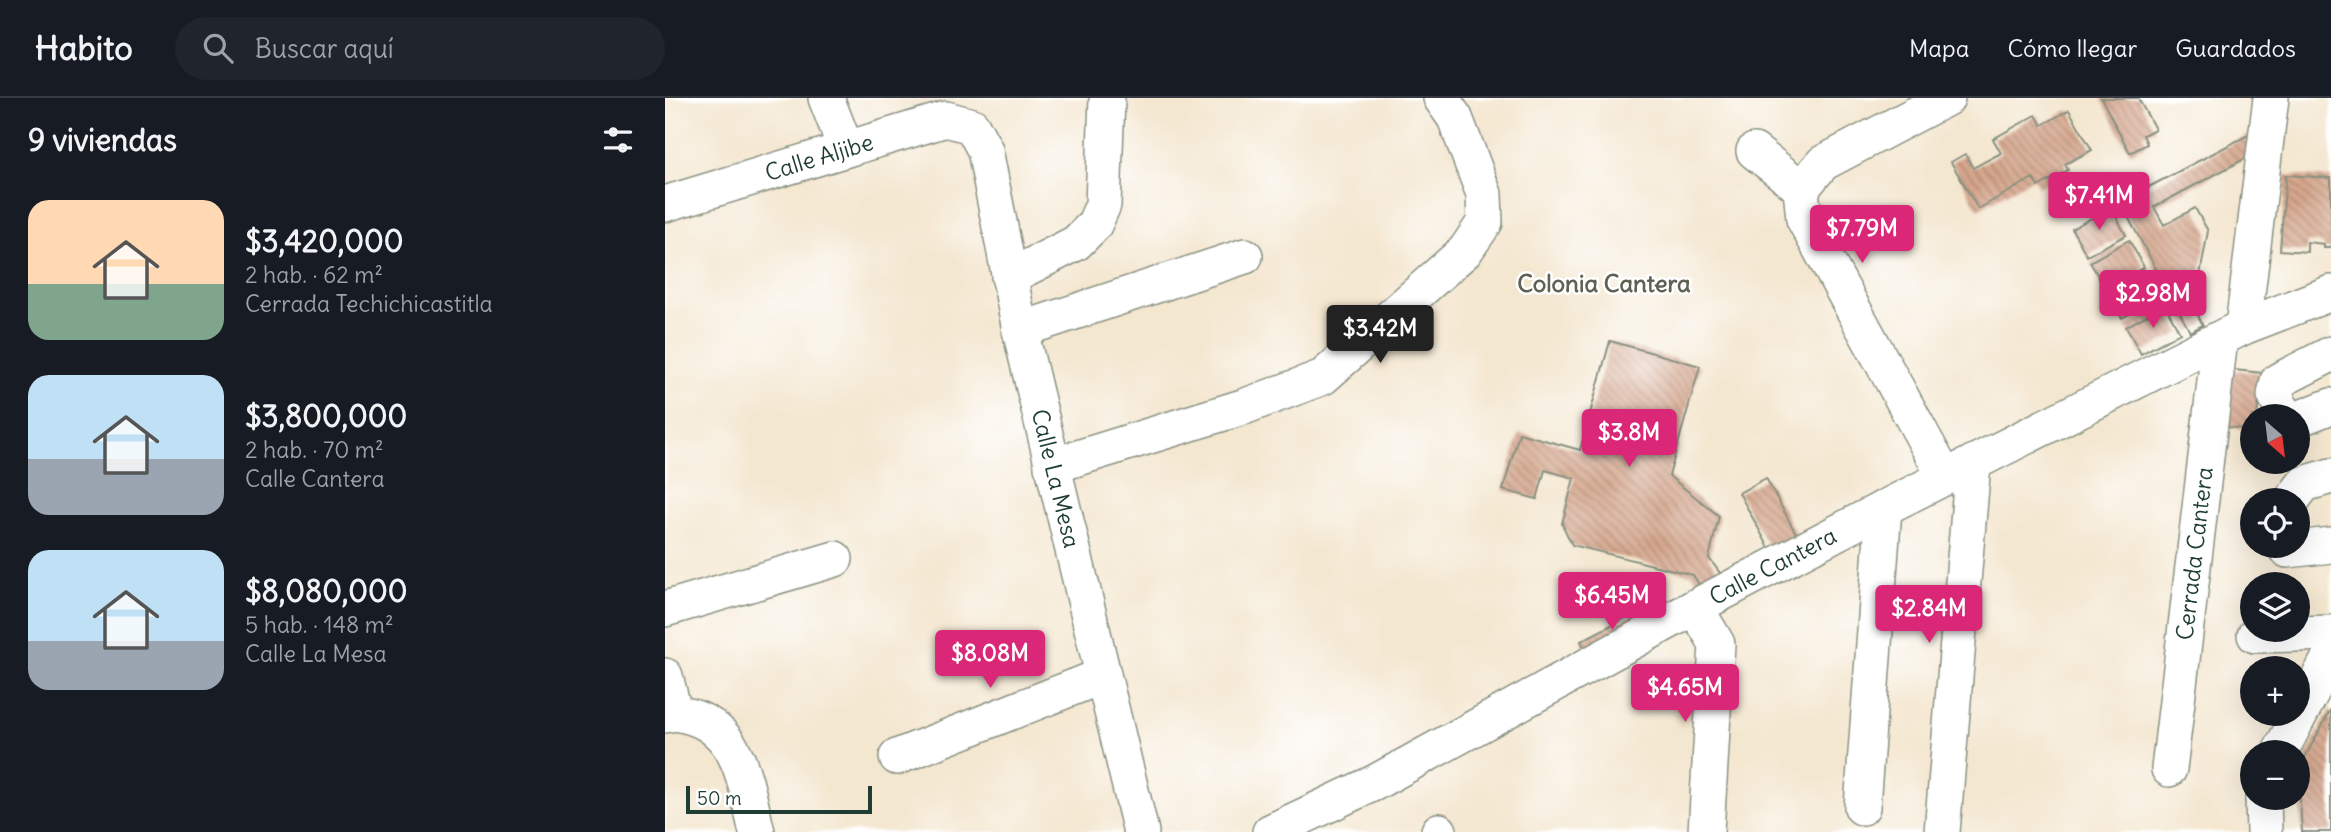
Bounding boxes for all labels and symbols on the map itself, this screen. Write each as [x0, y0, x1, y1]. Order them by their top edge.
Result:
street label: Calle Aljibe [761, 127, 877, 187]
pin: $7.41M [2042, 172, 2156, 232]
pin: $7.79M [1805, 206, 1919, 265]
district label: Colonia Cantera [1517, 268, 1691, 298]
pin: $2.98M [2096, 271, 2210, 330]
pin: $3.42M [1323, 306, 1437, 365]
north arrow [2240, 404, 2310, 474]
street label: Calle La Mesa [1026, 406, 1087, 551]
pin: $3.8M [1580, 410, 1678, 469]
street label: Cerrada Cantera [2169, 465, 2219, 642]
street label: Calle Cantera [1704, 520, 1841, 611]
pin: $6.45M [1555, 573, 1669, 632]
pin: $2.84M [1872, 586, 1986, 645]
pin: $8.08M [933, 630, 1047, 690]
pin: $4.65M [1628, 664, 1742, 724]
scale bar [686, 783, 871, 815]

